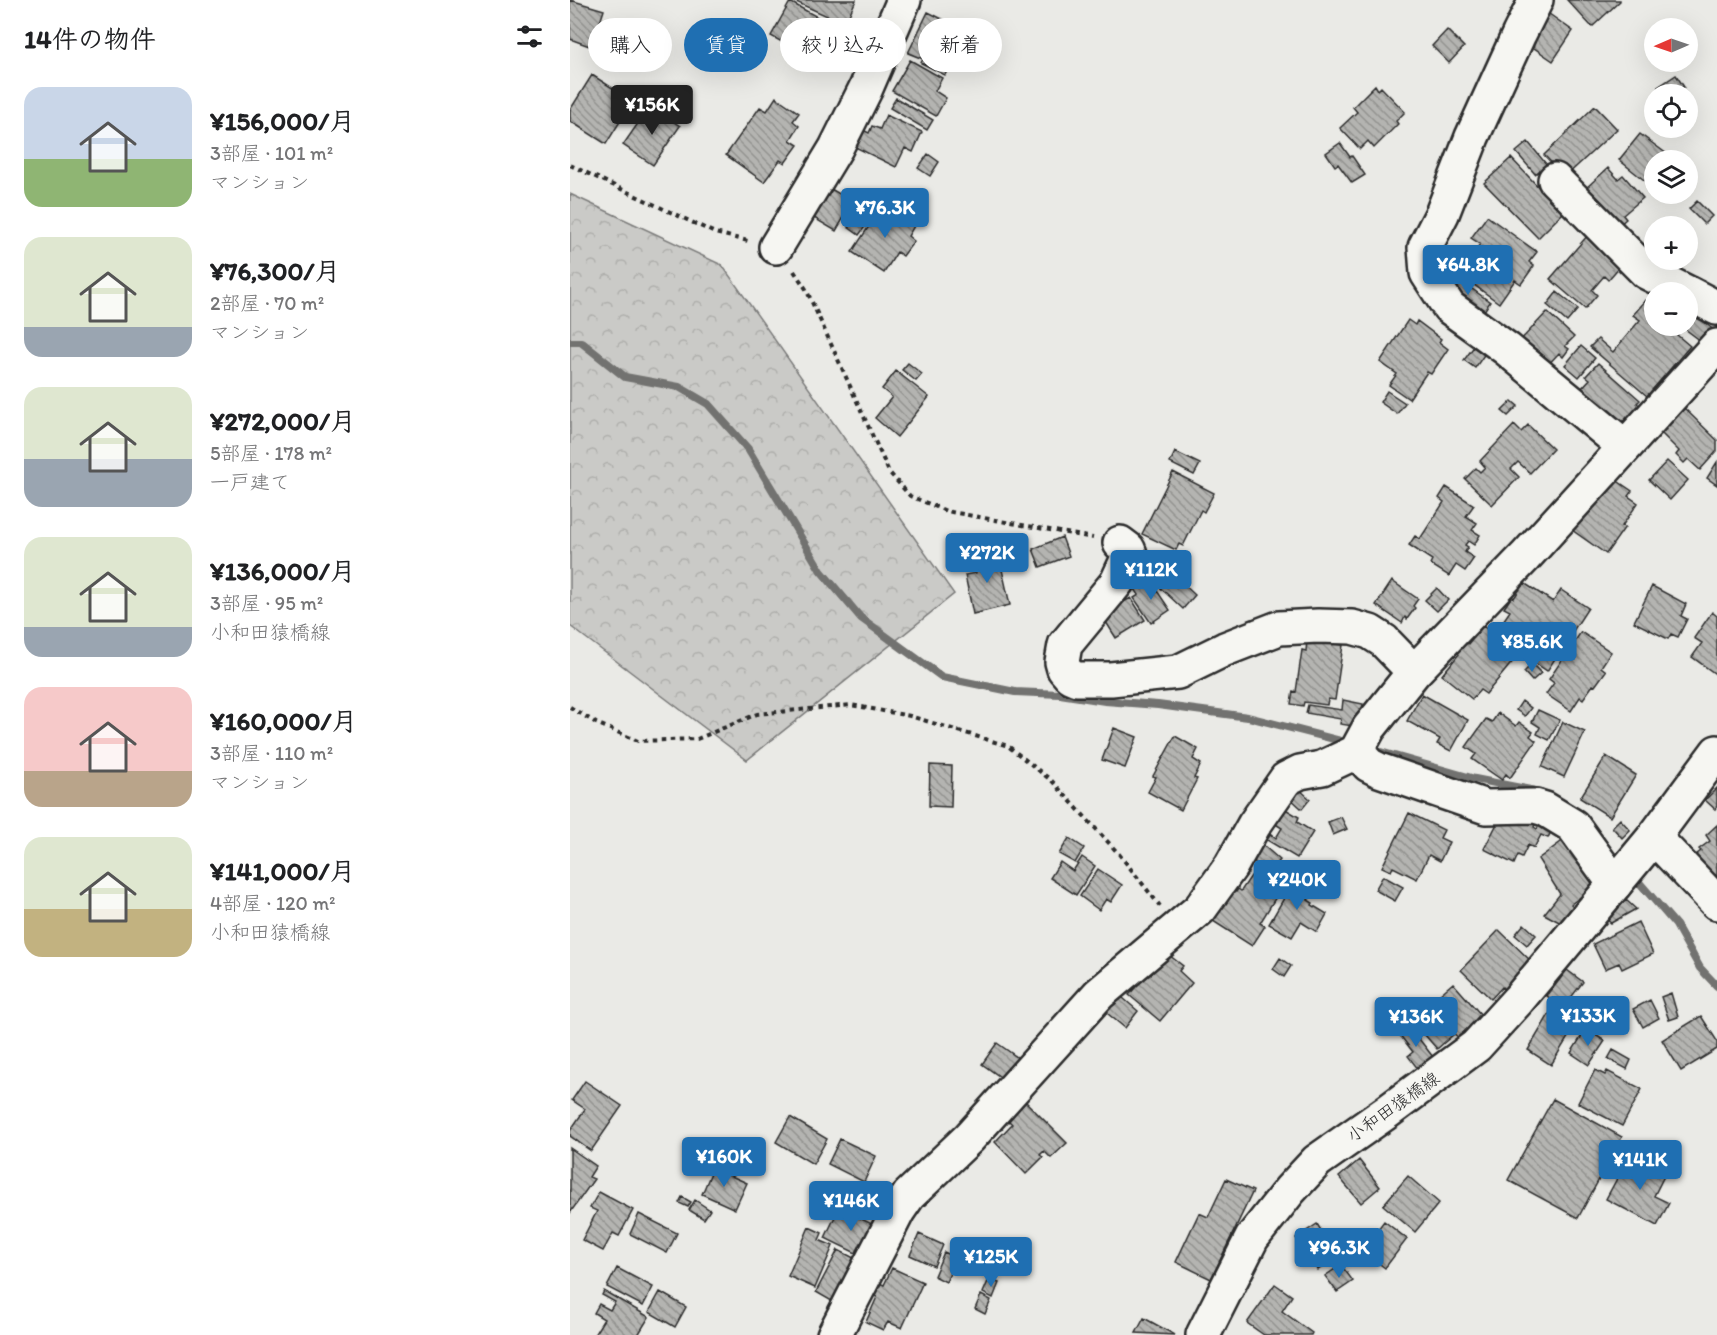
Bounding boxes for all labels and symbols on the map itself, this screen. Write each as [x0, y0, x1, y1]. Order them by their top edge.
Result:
north arrow [1644, 18, 1698, 72]
pin: ¥156K [610, 85, 694, 136]
pin: ¥76.3K [836, 188, 934, 239]
pin: ¥64.8K [1419, 245, 1517, 296]
pin: ¥272K [945, 533, 1029, 584]
pin: ¥112K [1109, 550, 1193, 601]
pin: ¥85.6K [1483, 622, 1581, 673]
pin: ¥240K [1255, 860, 1339, 911]
pin: ¥133K [1546, 996, 1630, 1047]
pin: ¥136K [1374, 997, 1458, 1048]
street label: 小和田猿橋線 [1342, 1067, 1444, 1147]
pin: ¥160K [682, 1137, 766, 1188]
pin: ¥141K [1598, 1140, 1682, 1191]
pin: ¥146K [809, 1181, 893, 1232]
pin: ¥96.3K [1290, 1228, 1388, 1279]
pin: ¥125K [949, 1237, 1033, 1288]

